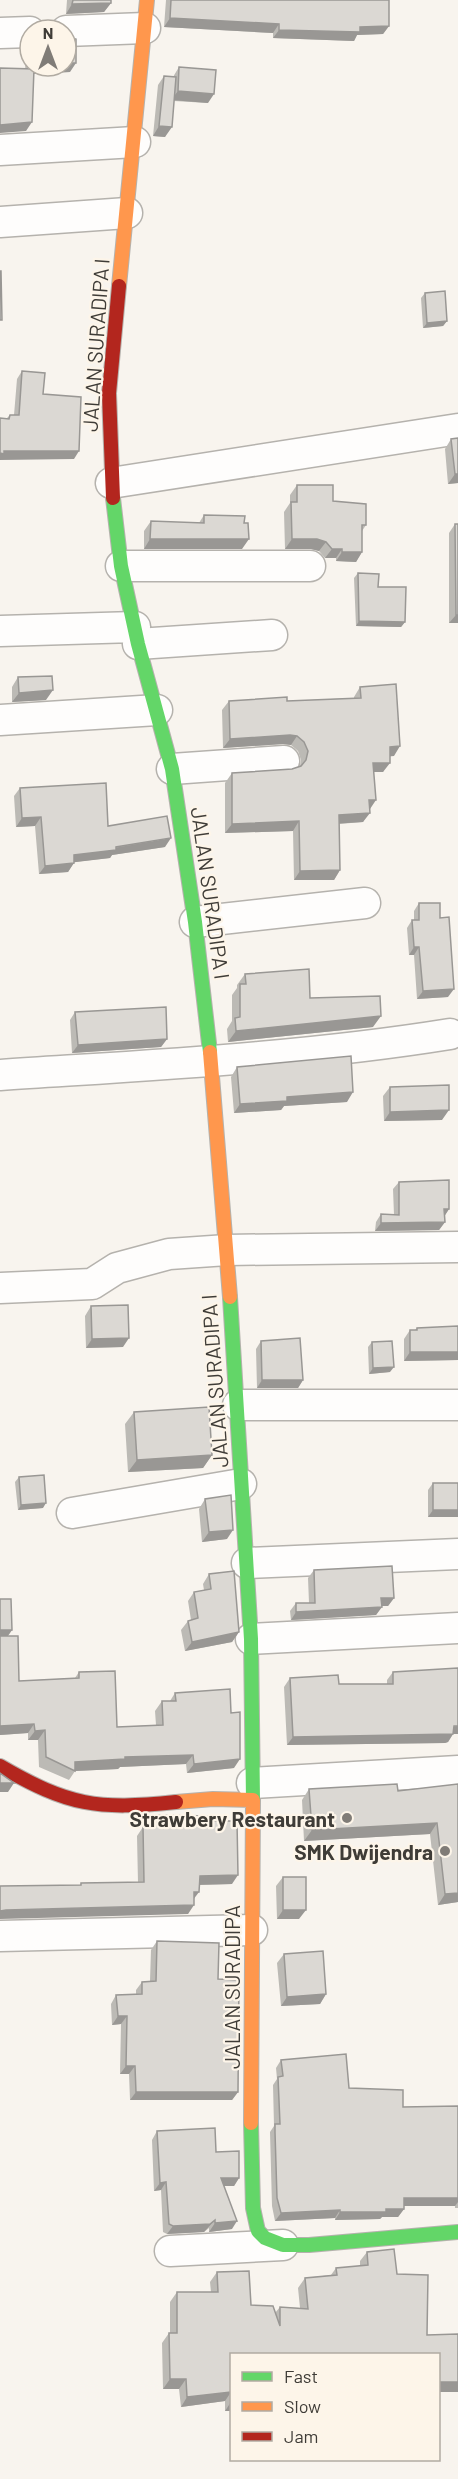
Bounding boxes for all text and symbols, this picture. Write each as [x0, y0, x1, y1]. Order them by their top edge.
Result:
north arrow [18, 18, 78, 78]
text: N [43, 23, 53, 42]
street label: JALAN SURADIPA I [76, 258, 114, 432]
street label: JALAN SURADIPA I [187, 805, 235, 981]
street label: JALAN SURADIPA I [195, 1294, 233, 1468]
place label: Strawbery Restaurant [129, 1806, 335, 1831]
marker: Strawbery Restaurant [340, 1811, 354, 1825]
place label: SMK Dwijendra [294, 1839, 433, 1864]
marker: SMK Dwijendra [438, 1844, 452, 1858]
street label: JALAN SURADIPA [219, 1905, 244, 2069]
legend [230, 2353, 440, 2461]
text: Fast [284, 2365, 318, 2387]
text: Slow [284, 2395, 321, 2417]
text: Jam [284, 2425, 318, 2447]

